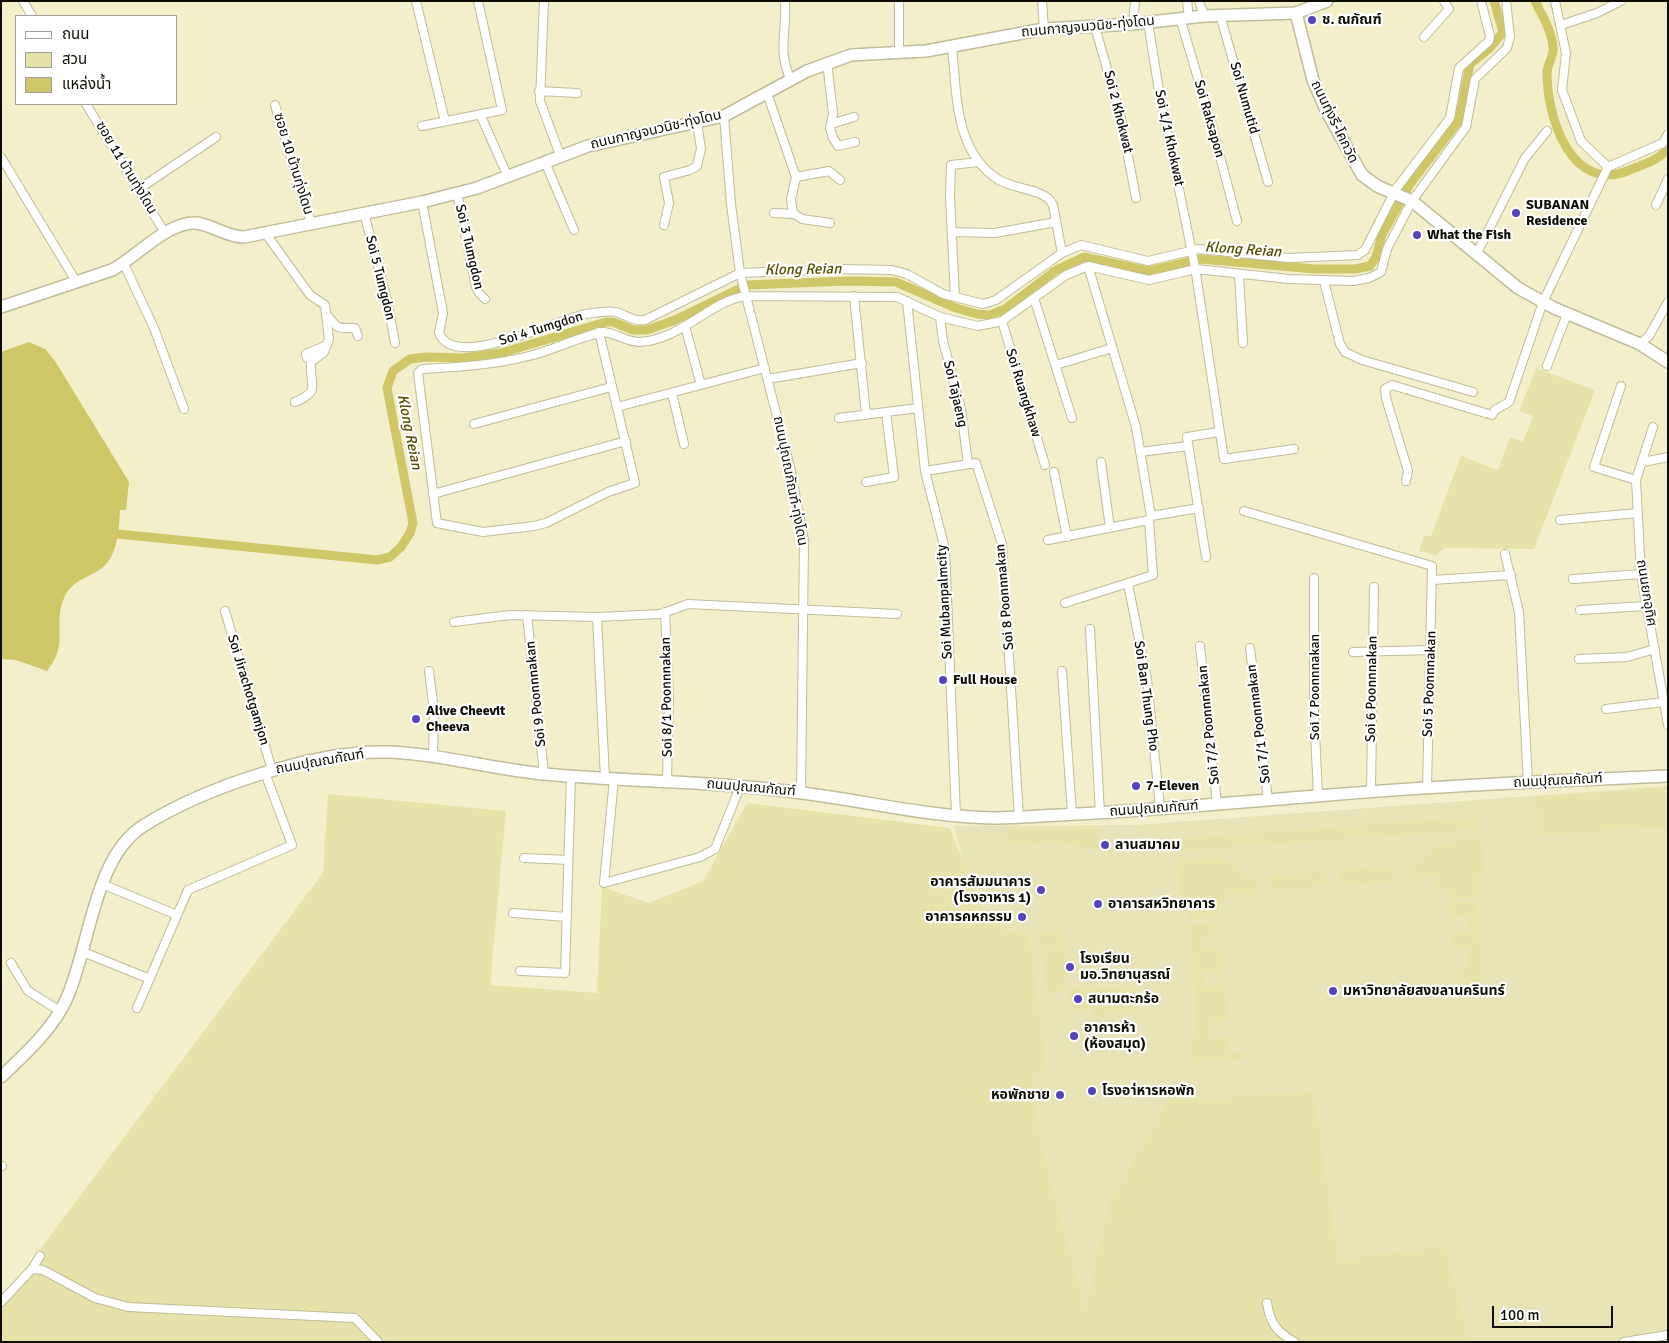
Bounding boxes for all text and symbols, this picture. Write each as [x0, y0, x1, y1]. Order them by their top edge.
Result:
place label: ช. ณกัณฑ์ [1322, 12, 1382, 28]
street label: ถนนกาญจนวนิช-ทุ่งโดน [1021, 13, 1155, 41]
marker: ช. ณกัณฑ์ [1306, 14, 1318, 26]
legend [15, 15, 178, 105]
text: ถนน [62, 25, 89, 43]
text: สวน [62, 50, 87, 68]
street label: Soi Numutid [1226, 60, 1262, 136]
street label: Soi 2 Khokwat [1100, 69, 1136, 155]
text: แหล่งน้ำ [62, 75, 111, 93]
street label: Soi Raksapon [1190, 78, 1228, 160]
street label: ถนนทุ่งรี-โคกวัด [1307, 78, 1361, 166]
street label: Soi 1/1 Khokwat [1151, 88, 1187, 188]
street label: ถนนกาญจนวนิช-ทุ่งโดน [589, 107, 723, 153]
street label: ซอย 10 บ้านทุ่งโดน [270, 111, 316, 217]
street label: ซอย 11 บ้านทุ่งโดน [92, 118, 160, 218]
place label: SUBANAN Residence [1526, 197, 1589, 230]
street label: Soi 3 Tumgdon [451, 203, 487, 291]
marker: SUBANAN Residence [1510, 207, 1522, 219]
place label: What the Fish [1427, 227, 1511, 243]
marker: What the Fish [1411, 229, 1423, 241]
street label: Soi 5 Tumgdon [361, 234, 399, 322]
water label: Klong Reian [1204, 238, 1282, 262]
water label: Klong Reian [765, 260, 841, 280]
street label: Soi 4 Tumgdon [497, 308, 585, 350]
street label: Soi Ruangkhaw [1002, 347, 1044, 439]
street label: Soi Tajaeng [939, 359, 971, 429]
water label: Klong Reian [393, 393, 425, 471]
street label: ถนนปุณณกัณฑ์-ทุ่งโดน [769, 415, 811, 547]
street label: Soi 8 Poonnnakan [992, 543, 1018, 651]
street label: Soi Mubanpalmcity [934, 544, 956, 660]
street label: ถนนยกอุทิศ [1632, 558, 1660, 628]
street label: Soi 5 Poonnnakan [1420, 631, 1440, 737]
street label: Soi Jirachotgamjon [223, 633, 273, 747]
street label: Soi 7 Poonnnakan [1307, 634, 1323, 740]
street label: Soi 6 Poonnnakan [1363, 636, 1381, 742]
street label: Soi 8/1 Poonnnakan [658, 637, 676, 757]
street label: Soi 9 Poonnnakan [522, 640, 550, 748]
street label: Soi Ban Thung Pho [1130, 640, 1162, 752]
street label: Soi 7/1 Poonnnakan [1243, 663, 1275, 785]
street label: Soi 7/2 Poonnnakan [1194, 664, 1224, 786]
place label: Full House [953, 672, 1017, 688]
marker: Full House [937, 674, 949, 686]
place label: Alive Cheevit Cheeva [426, 703, 505, 736]
marker: Alive Cheevit Cheeva [410, 713, 422, 725]
street label: ถนนปุณณกัณฑ์ [275, 746, 365, 778]
street label: ถนนปุณณกัณฑ์ [1513, 770, 1603, 792]
street label: ถนนปุณณกัณฑ์ [706, 776, 796, 800]
place label: 7-Eleven [1146, 778, 1199, 794]
marker: 7-Eleven [1130, 780, 1142, 792]
street label: ถนนปุณณกัณฑ์ [1109, 798, 1199, 820]
place label: ลานสมาคม [1115, 837, 1180, 853]
marker: ลานสมาคม [1099, 839, 1111, 851]
place label: อาคารสัมมนาคาร (โรงอาหาร 1) [930, 874, 1031, 906]
marker: อาคารสัมมนาคาร (โรงอาหาร 1) [1035, 884, 1047, 896]
place label: อาคารสหวิทยาคาร [1108, 896, 1215, 912]
marker: อาคารสหวิทยาคาร [1092, 898, 1104, 910]
place label: อาคารคหกรรม [925, 909, 1012, 925]
marker: อาคารคหกรรม [1016, 911, 1028, 923]
place label: โรงเรียน มอ.วิทยานุสรณ์ [1080, 951, 1170, 984]
marker: โรงเรียน มอ.วิทยานุสรณ์ [1064, 961, 1076, 973]
place label: มหาวิทยาลัยสงขลานครินทร์ [1343, 983, 1505, 999]
marker: มหาวิทยาลัยสงขลานครินทร์ [1327, 985, 1339, 997]
place label: สนามตะกร้อ [1088, 991, 1159, 1007]
marker: สนามตะกร้อ [1072, 993, 1084, 1005]
place label: อาคารห้า (ห้องสมุด) [1084, 1020, 1146, 1052]
marker: อาคารห้า (ห้องสมุด) [1068, 1030, 1080, 1042]
place label: โรงอา่หารหอพัก [1102, 1083, 1194, 1099]
marker: โรงอา่หารหอพัก [1086, 1085, 1098, 1097]
place label: หอพักชาย [991, 1087, 1050, 1103]
marker: หอพักชาย [1054, 1089, 1066, 1101]
scale bar [1494, 1296, 1615, 1328]
text: 100 m [1500, 1306, 1540, 1324]

